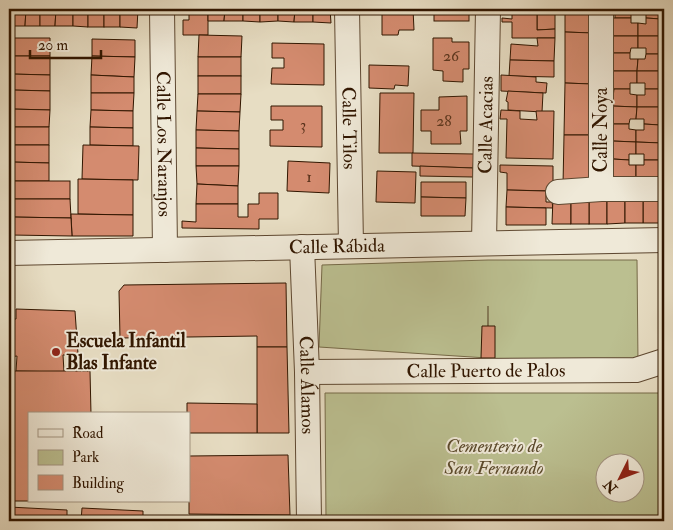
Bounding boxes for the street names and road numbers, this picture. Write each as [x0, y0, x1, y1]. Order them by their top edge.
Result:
street label: Calle Los Naranjos [151, 71, 177, 217]
street label: Calle Acacias [473, 76, 499, 174]
street label: Calle Tilos [336, 86, 362, 170]
street label: Calle Noya [589, 87, 613, 173]
street label: Calle Rábida [289, 234, 385, 259]
street label: Calle Álamos [294, 335, 321, 434]
street label: Calle Puerto de Palos [407, 358, 565, 383]

